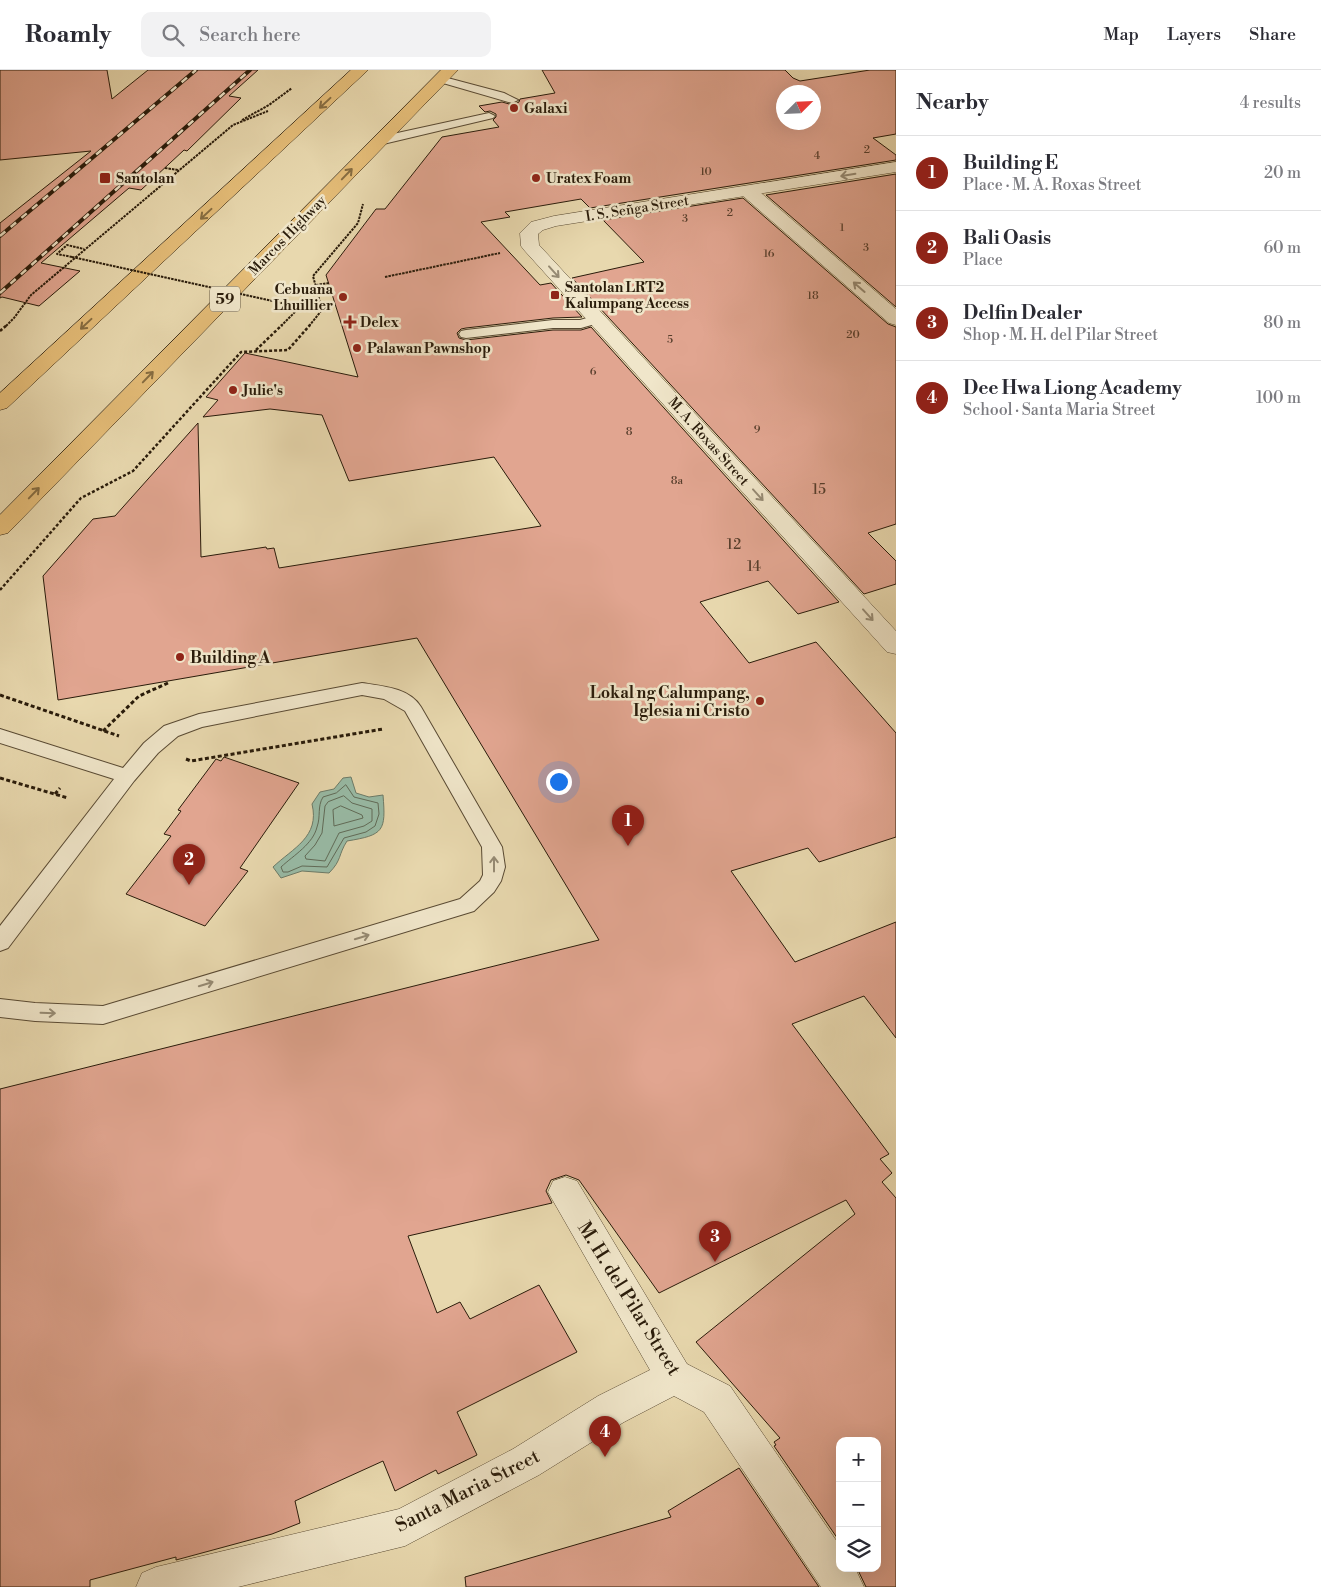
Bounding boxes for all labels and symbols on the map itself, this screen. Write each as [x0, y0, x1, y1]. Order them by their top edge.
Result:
north arrow [776, 85, 821, 130]
one-way arrow [318, 97, 331, 109]
place label: Galaxi [524, 100, 568, 118]
marker: Galaxi [508, 102, 520, 114]
house number: 2 [864, 143, 870, 157]
house number: 4 [814, 149, 821, 163]
house number: 10 [700, 165, 712, 179]
one-way arrow [341, 167, 353, 180]
place label: Santolan [116, 170, 175, 188]
place label: Uratex Foam [546, 170, 631, 188]
one-way arrow [840, 170, 856, 180]
marker: Santolan [98, 171, 112, 185]
marker: Uratex Foam [530, 172, 542, 184]
street label: Marcos Highway [245, 192, 331, 279]
street label: I. S. Señga Street [584, 192, 690, 226]
house number: 2 [727, 206, 733, 220]
one-way arrow [199, 208, 212, 220]
house number: 3 [682, 212, 688, 226]
house number: 1 [840, 221, 845, 235]
house number: 3 [863, 241, 869, 255]
house number: 16 [763, 247, 775, 261]
one-way arrow [548, 266, 560, 278]
place label: Santolan LRT2 Kalumpang Access [565, 279, 689, 313]
place label: Cebuana Lhuillier [273, 281, 333, 315]
one-way arrow [853, 282, 866, 293]
road number: 59 [210, 286, 240, 312]
marker: Santolan LRT2 Kalumpang Access [549, 289, 561, 301]
house number: 18 [807, 289, 819, 303]
marker: Cebuana Lhuillier [337, 291, 349, 303]
place label: Delex [360, 314, 400, 332]
marker: Delex [344, 316, 356, 328]
one-way arrow [80, 318, 93, 330]
house number: 20 [846, 328, 860, 342]
house number: 5 [667, 333, 673, 347]
place label: Palawan Pawnshop [367, 340, 491, 358]
marker: Palawan Pawnshop [351, 342, 363, 354]
house number: 6 [590, 365, 597, 379]
one-way arrow [142, 371, 154, 384]
place label: Julie's [241, 382, 283, 400]
marker: Julie's [227, 384, 239, 396]
street label: M. A. Roxas Street [664, 394, 753, 490]
house number: 9 [754, 423, 761, 437]
house number: 8 [626, 425, 633, 439]
house number: 8a [671, 474, 684, 488]
house number: 15 [812, 481, 826, 499]
one-way arrow [28, 487, 40, 500]
one-way arrow [752, 489, 764, 502]
house number: 12 [727, 536, 741, 554]
house number: 14 [747, 558, 761, 576]
one-way arrow [862, 609, 873, 622]
place label: Building A [190, 648, 271, 668]
marker: Building A [174, 651, 186, 663]
place label: Lokal ng Calumpang, Iglesia ni Cristo [590, 683, 750, 721]
marker: Lokal ng Calumpang, Iglesia ni Cristo [754, 695, 766, 707]
your location [546, 769, 572, 795]
pin: 1 [612, 805, 644, 846]
pin: 2 [173, 844, 205, 885]
one-way arrow [489, 857, 499, 873]
one-way arrow [354, 932, 370, 942]
one-way arrow [198, 979, 214, 989]
one-way arrow [40, 1008, 56, 1018]
street label: M. H. del Pilar Street [572, 1217, 686, 1380]
pin: 3 [699, 1221, 731, 1262]
pin: 4 [589, 1416, 621, 1457]
street label: Santa Maria Street [391, 1444, 544, 1538]

